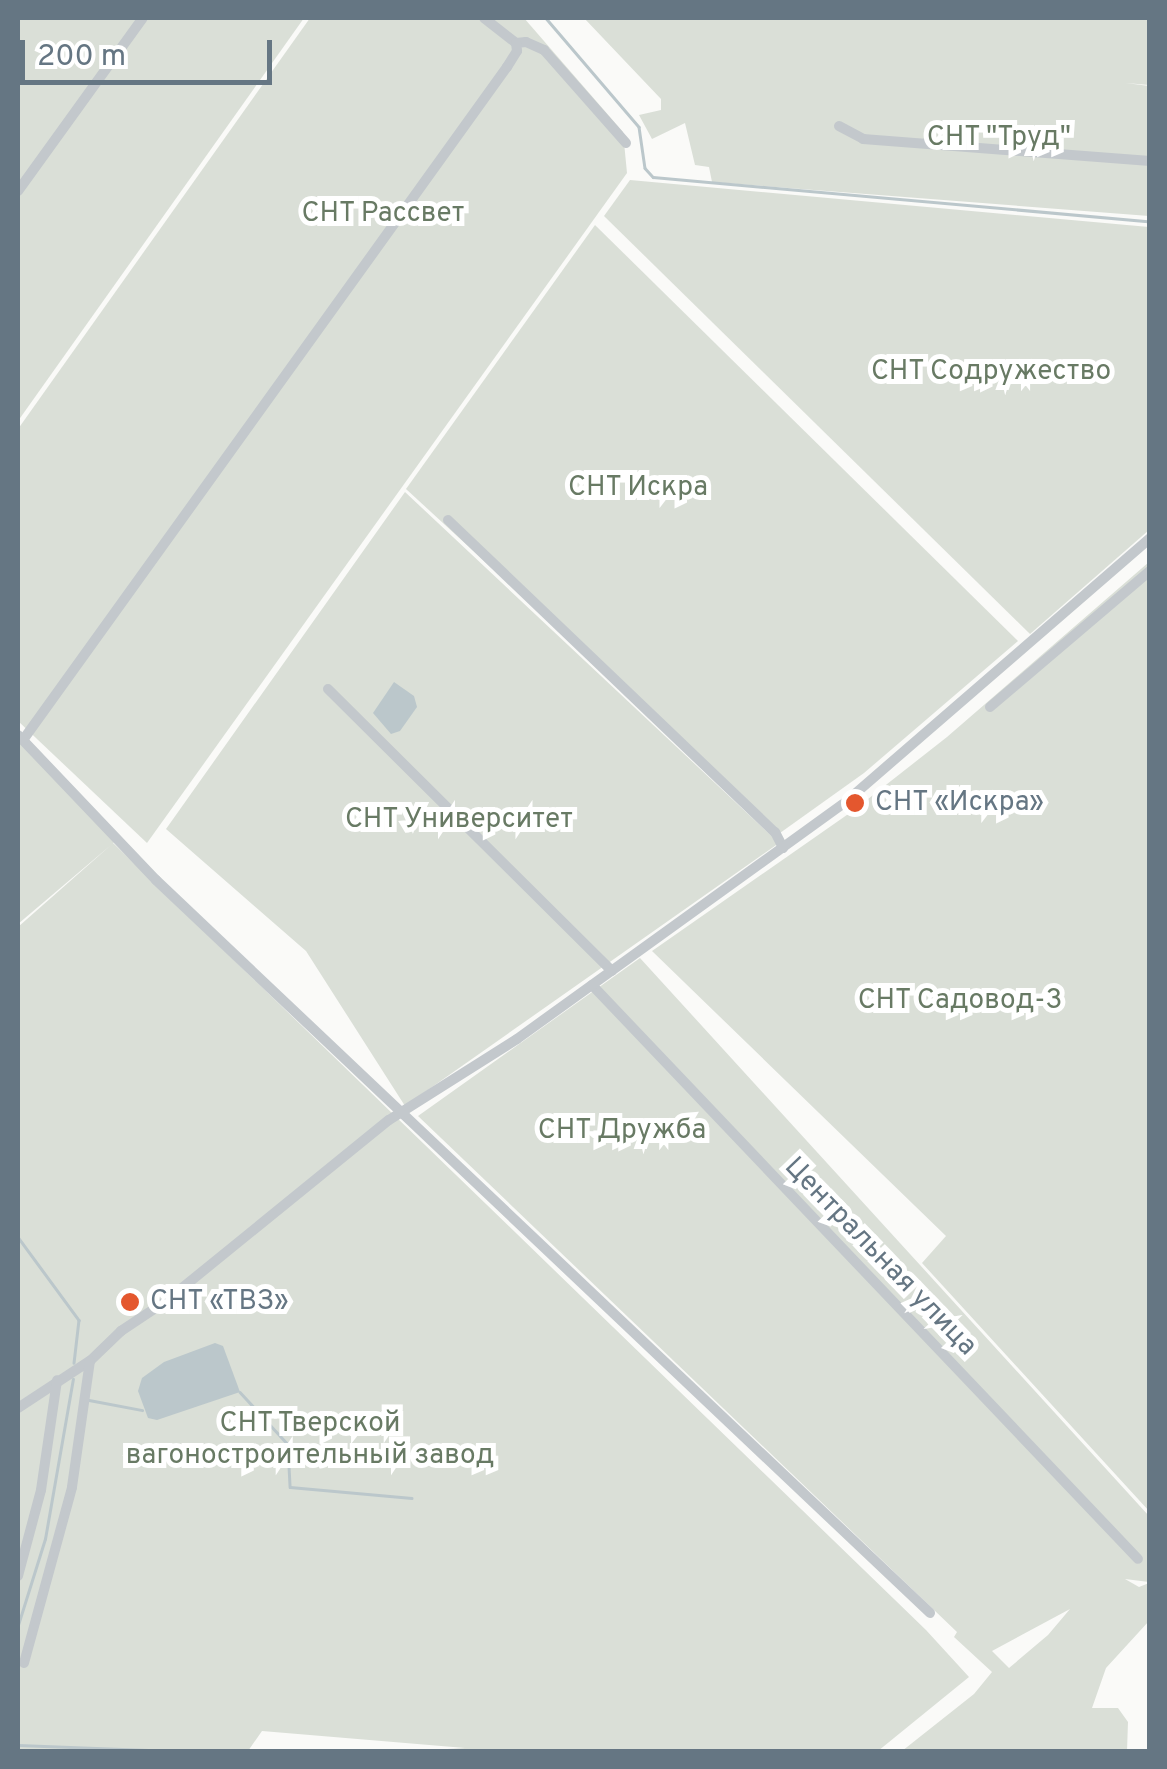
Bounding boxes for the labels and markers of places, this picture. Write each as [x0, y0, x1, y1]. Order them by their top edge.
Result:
place label: СНТ «Искра» [875, 786, 1045, 820]
marker: СНТ «Искра» [844, 792, 866, 814]
place label: СНТ «ТВЗ» [150, 1285, 290, 1319]
marker: СНТ «ТВЗ» [119, 1291, 141, 1313]

